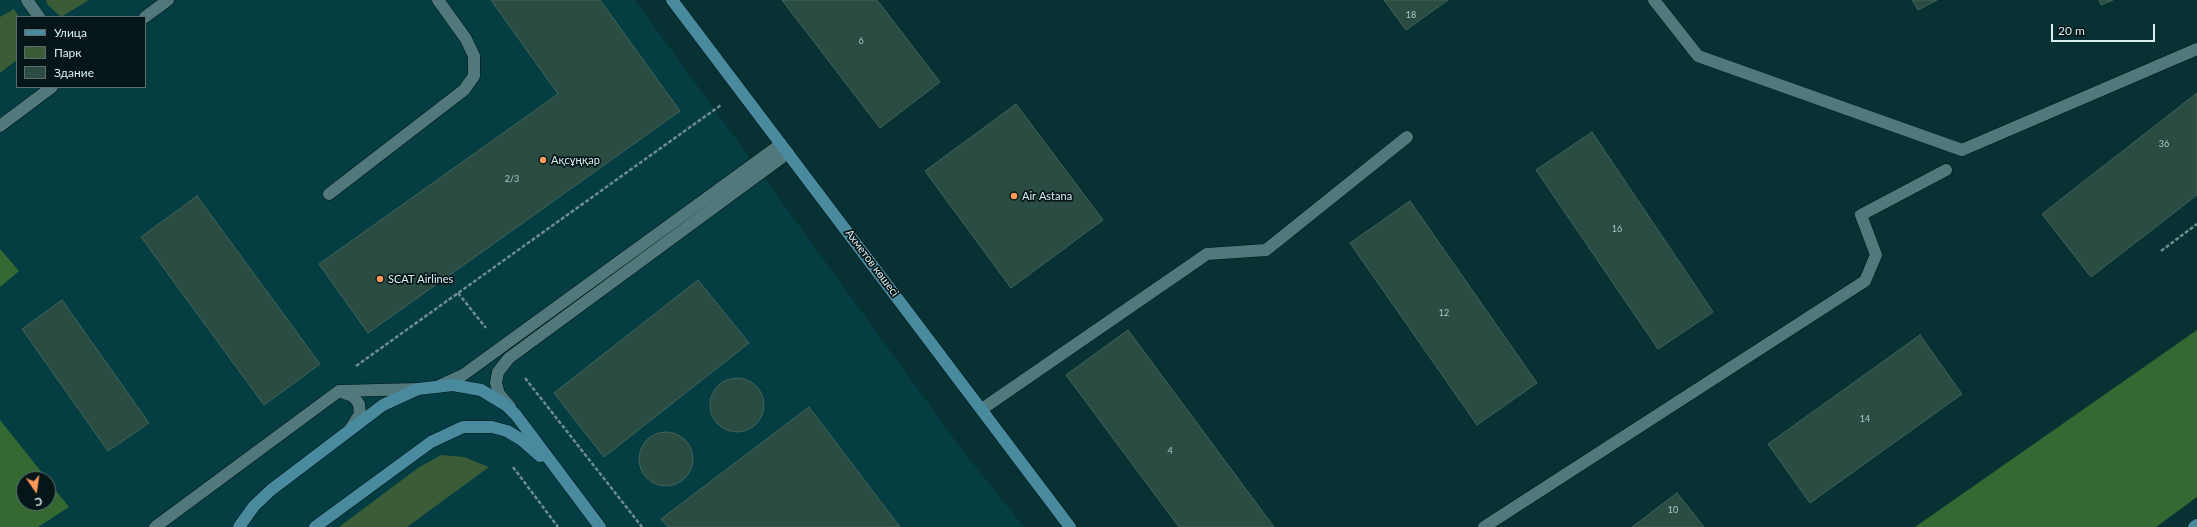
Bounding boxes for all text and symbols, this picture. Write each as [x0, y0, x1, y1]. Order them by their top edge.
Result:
house number: 18 [1406, 10, 1416, 20]
legend [16, 16, 146, 88]
scale bar [2053, 16, 2157, 42]
text: 20 m [2058, 23, 2085, 38]
text: Улица [54, 25, 87, 40]
house number: 6 [858, 36, 864, 46]
text: Парк [54, 45, 82, 60]
text: Здание [54, 65, 94, 80]
house number: 36 [2159, 139, 2169, 149]
place label: Ақсұңқар [551, 153, 600, 167]
marker: Ақсұңқар [538, 155, 548, 165]
house number: 2/3 [505, 174, 519, 184]
place label: Air Astana [1022, 189, 1072, 203]
marker: Air Astana [1009, 191, 1019, 201]
house number: 16 [1612, 224, 1622, 234]
street label: Ахметов көшесі [842, 227, 902, 299]
place label: SCAT Airlines [388, 272, 453, 286]
marker: SCAT Airlines [375, 274, 385, 284]
house number: 12 [1439, 308, 1449, 318]
house number: 14 [1860, 414, 1870, 424]
house number: 4 [1167, 446, 1173, 456]
north arrow [16, 471, 56, 511]
text: С [34, 495, 44, 509]
house number: 10 [1668, 505, 1678, 515]

